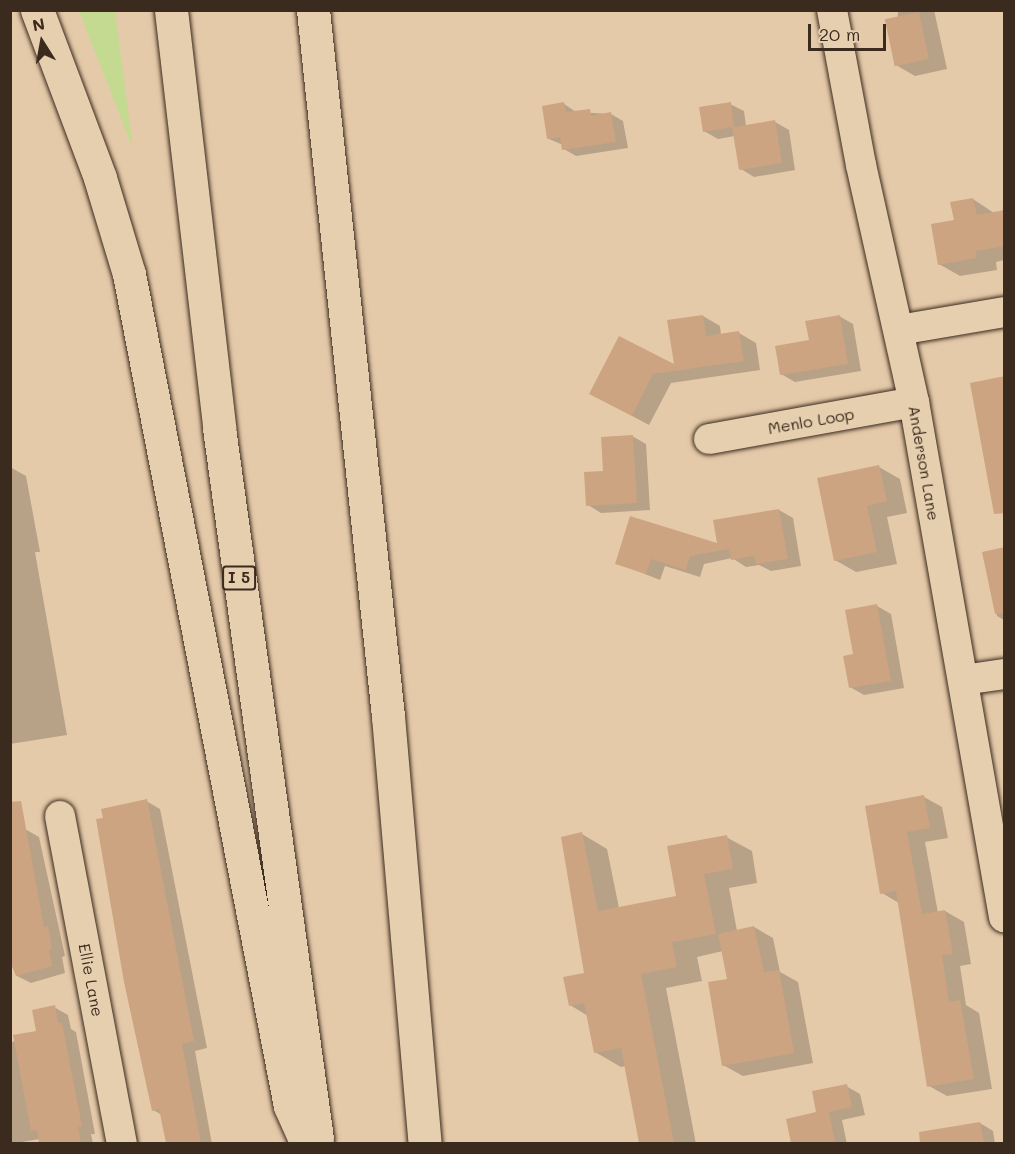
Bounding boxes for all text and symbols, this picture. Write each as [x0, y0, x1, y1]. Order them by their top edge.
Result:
north arrow [12, 12, 72, 72]
text: N [31, 12, 46, 35]
scale bar [811, 12, 889, 50]
text: 20 m [819, 22, 860, 46]
street label: Menlo Loop [766, 404, 856, 438]
street label: Anderson Lane [904, 404, 944, 522]
road number: I 5 [221, 566, 257, 590]
street label: Ellie Lane [74, 942, 108, 1018]

